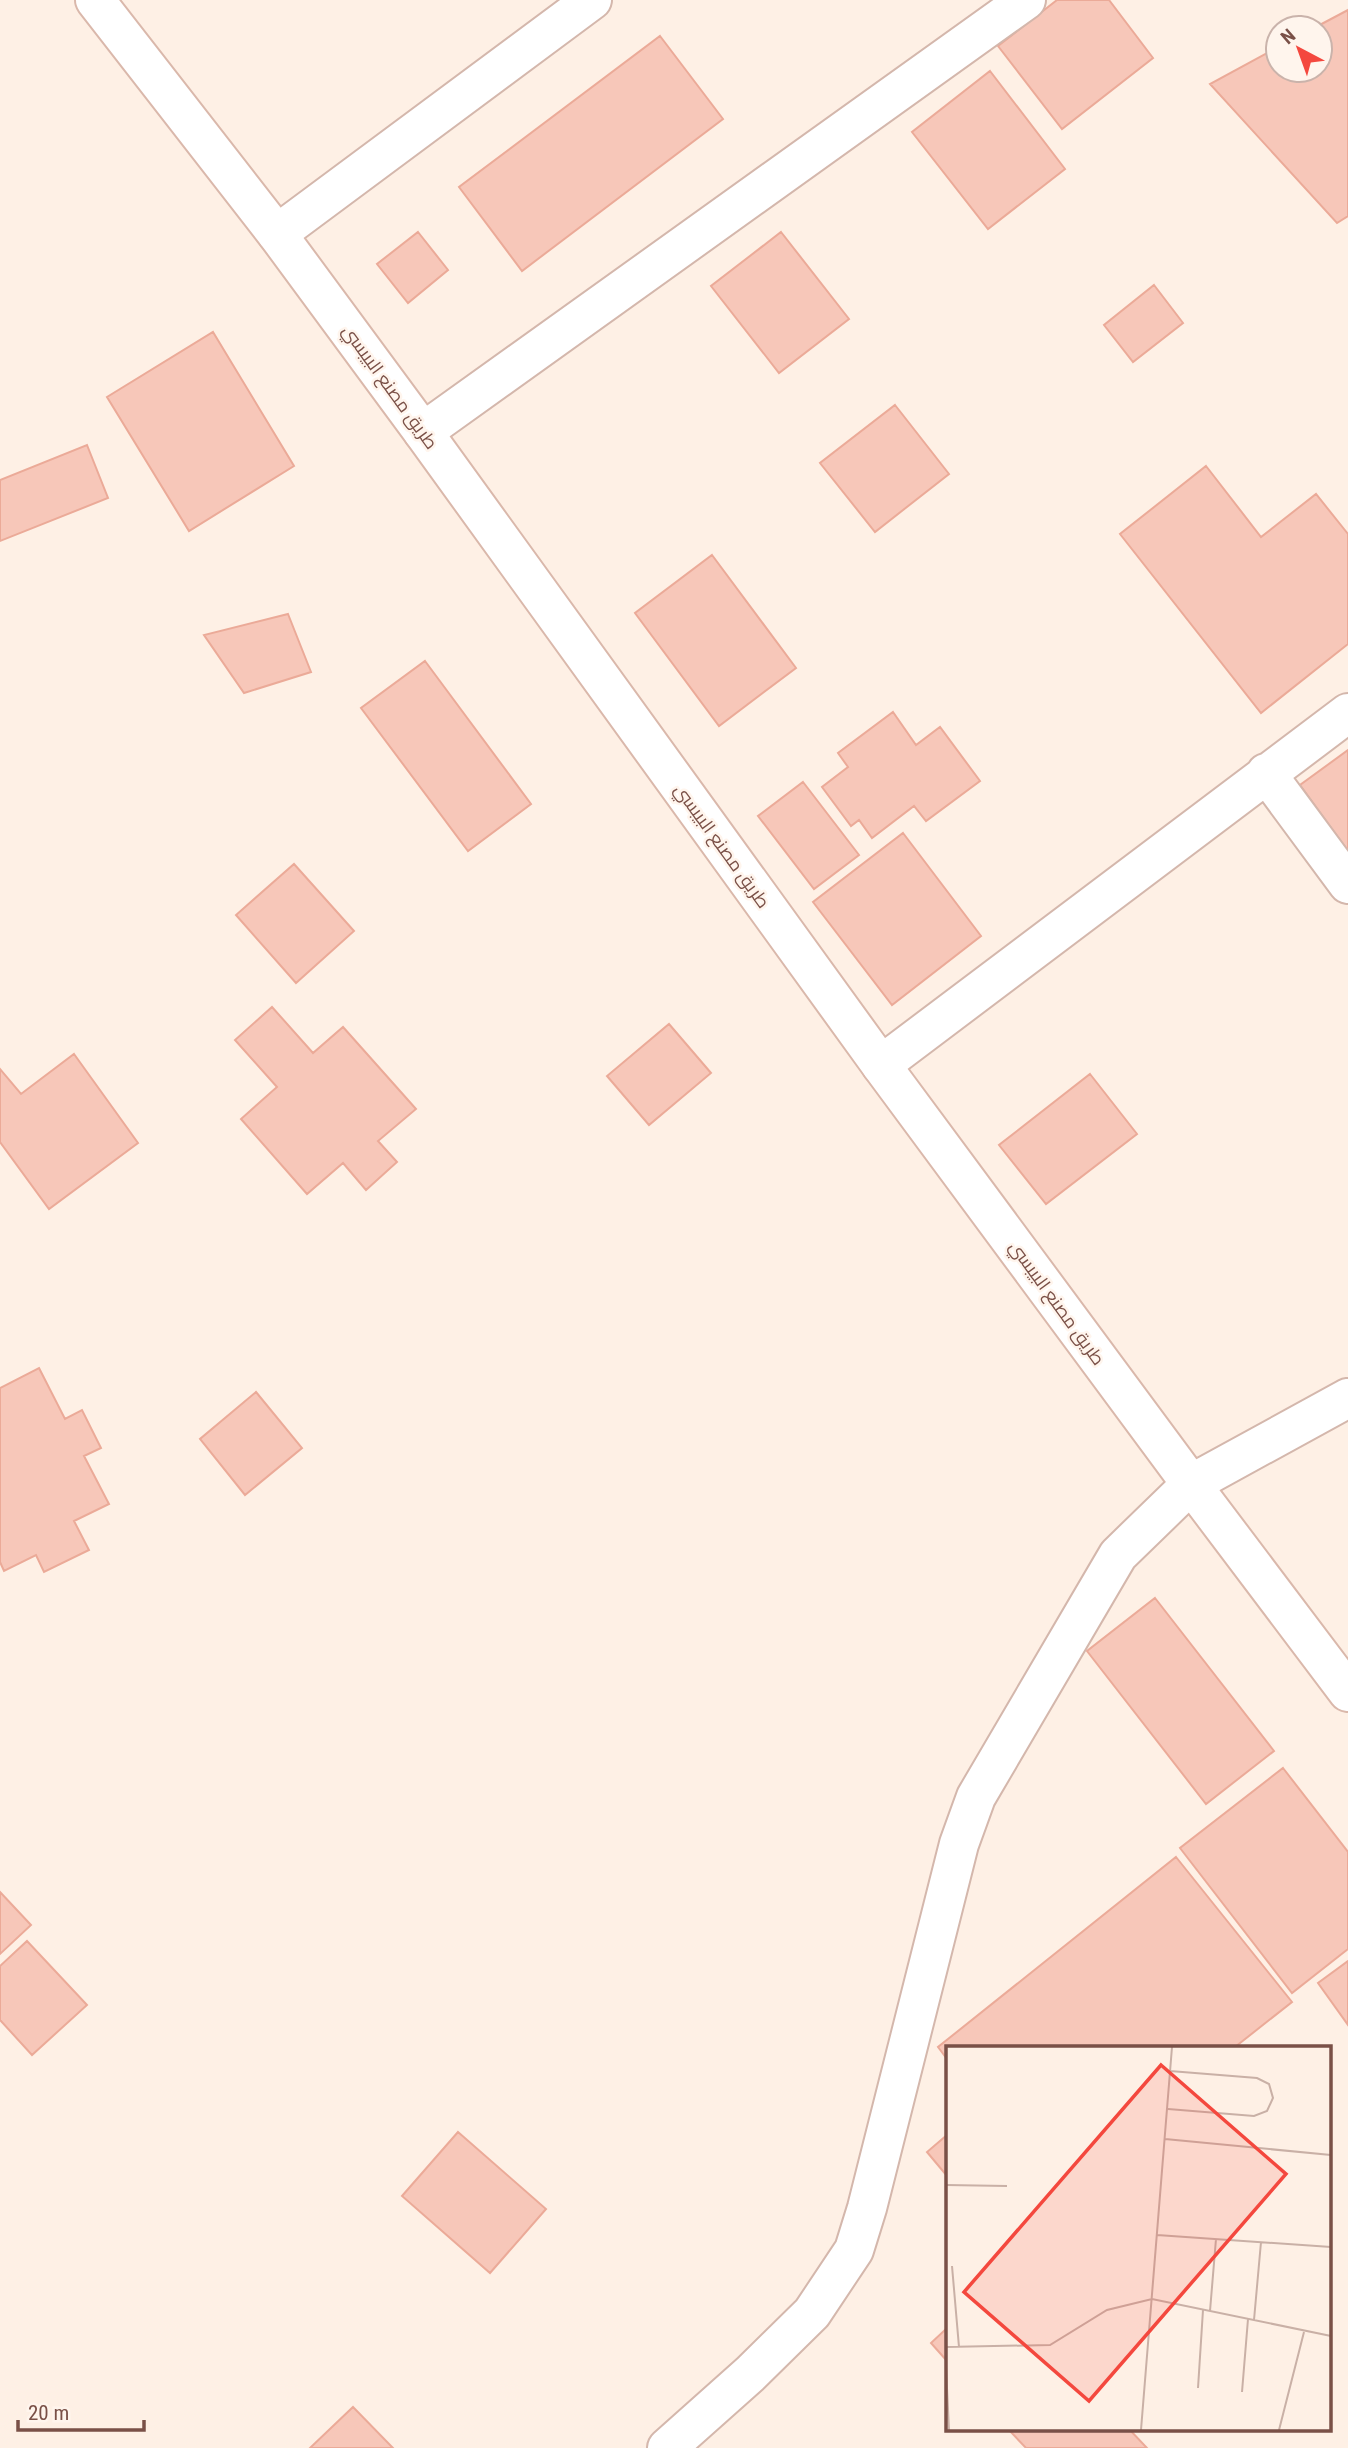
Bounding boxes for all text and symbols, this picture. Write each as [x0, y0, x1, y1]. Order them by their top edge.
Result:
north arrow [1264, 14, 1334, 84]
text: N [1276, 24, 1300, 49]
street label: طريق مصنع البيبسي [336, 321, 442, 455]
street label: طريق مصنع البيبسي [668, 780, 774, 914]
street label: طريق مصنع البيبسي [1003, 1237, 1109, 1371]
inset map [946, 2046, 1330, 2430]
scale bar [18, 2388, 144, 2432]
text: 20 m [28, 2401, 69, 2425]

